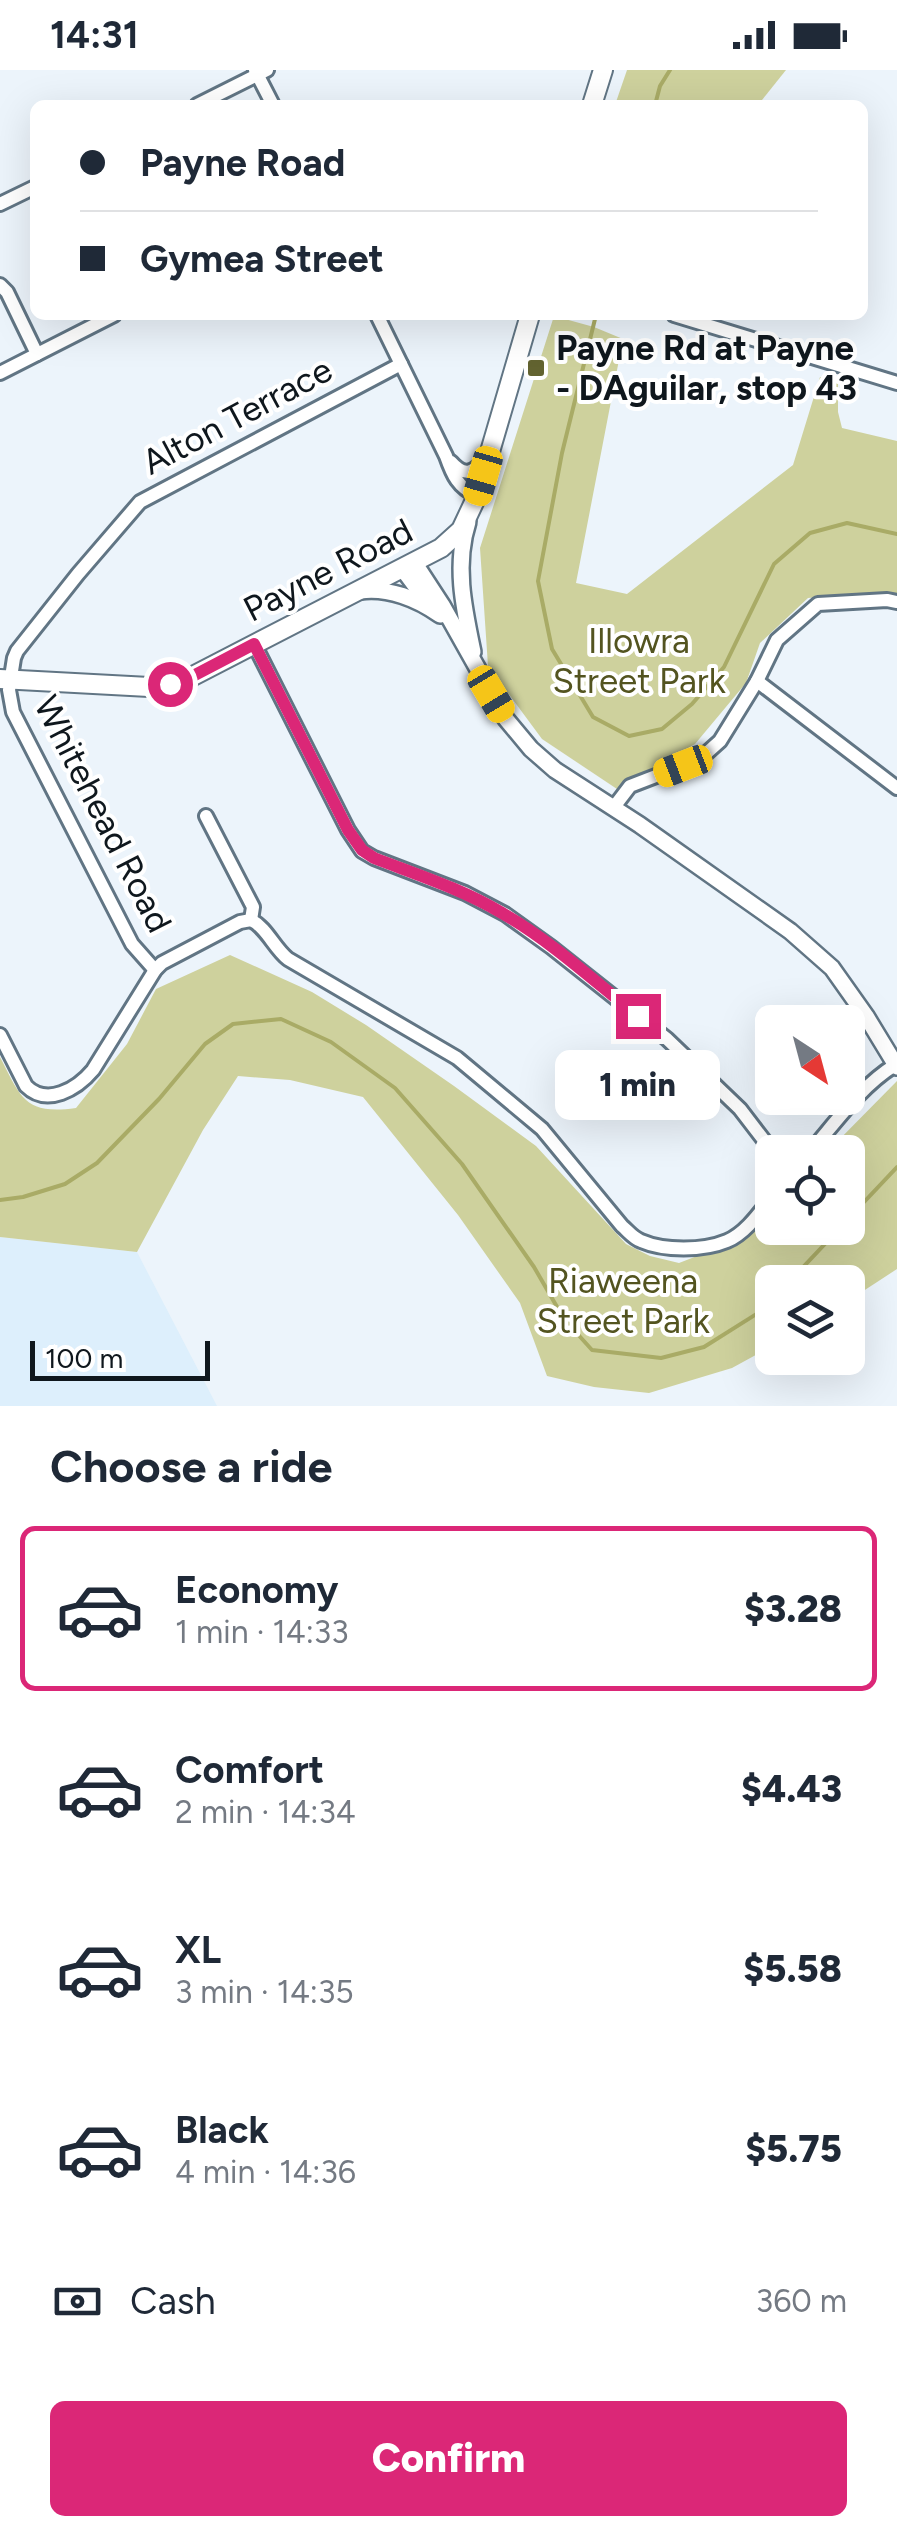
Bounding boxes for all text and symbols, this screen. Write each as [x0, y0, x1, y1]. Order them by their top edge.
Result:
text: 14:31 [50, 12, 139, 58]
text: Payne Road [140, 140, 345, 186]
text: Gymea Street [140, 236, 384, 282]
place label: Payne Rd at Payne - DAguilar, stop 43 [556, 327, 857, 409]
street label: Alton Terrace [135, 348, 339, 484]
marker: Payne Rd at Payne - DAguilar, stop 43 [525, 357, 547, 379]
car [460, 443, 506, 509]
street label: Payne Road [237, 510, 419, 630]
park label: Illowra Street Park [552, 620, 726, 702]
car [463, 661, 519, 727]
route start [148, 662, 193, 707]
street label: Whitehead Road [25, 689, 181, 939]
car [650, 741, 716, 791]
route end [616, 994, 661, 1039]
north arrow [755, 1005, 865, 1115]
map controls [755, 1005, 865, 1375]
callout: 1 min [556, 1051, 720, 1121]
text: 1 min [599, 1066, 676, 1104]
button: locate [755, 1135, 865, 1245]
park label: Riaweena Street Park [536, 1260, 710, 1342]
button: layers [755, 1265, 865, 1375]
scale bar [30, 1336, 210, 1380]
text: 100 m [45, 1341, 123, 1375]
text: Choose a ride [50, 1439, 332, 1493]
icon: car [55, 1564, 145, 1654]
text: Economy [175, 1567, 338, 1613]
text: $3.28 [744, 1586, 842, 1632]
text: 1 min · 14:33 [175, 1613, 349, 1651]
icon: car [55, 1744, 145, 1834]
text: Comfort [175, 1747, 324, 1793]
text: $4.43 [741, 1766, 842, 1812]
text: 2 min · 14:34 [175, 1793, 356, 1831]
icon: car [55, 1924, 145, 2014]
text: XL [175, 1927, 221, 1973]
text: $5.58 [743, 1946, 842, 1992]
text: 3 min · 14:35 [175, 1973, 354, 2011]
icon: car [55, 2104, 145, 2194]
text: Black [175, 2107, 269, 2153]
text: $5.75 [745, 2126, 842, 2172]
text: 4 min · 14:36 [175, 2153, 356, 2191]
icon: cash [50, 2274, 105, 2329]
text: Cash [130, 2278, 216, 2324]
text: 360 m [756, 2282, 847, 2320]
button: Confirm [50, 2401, 847, 2516]

